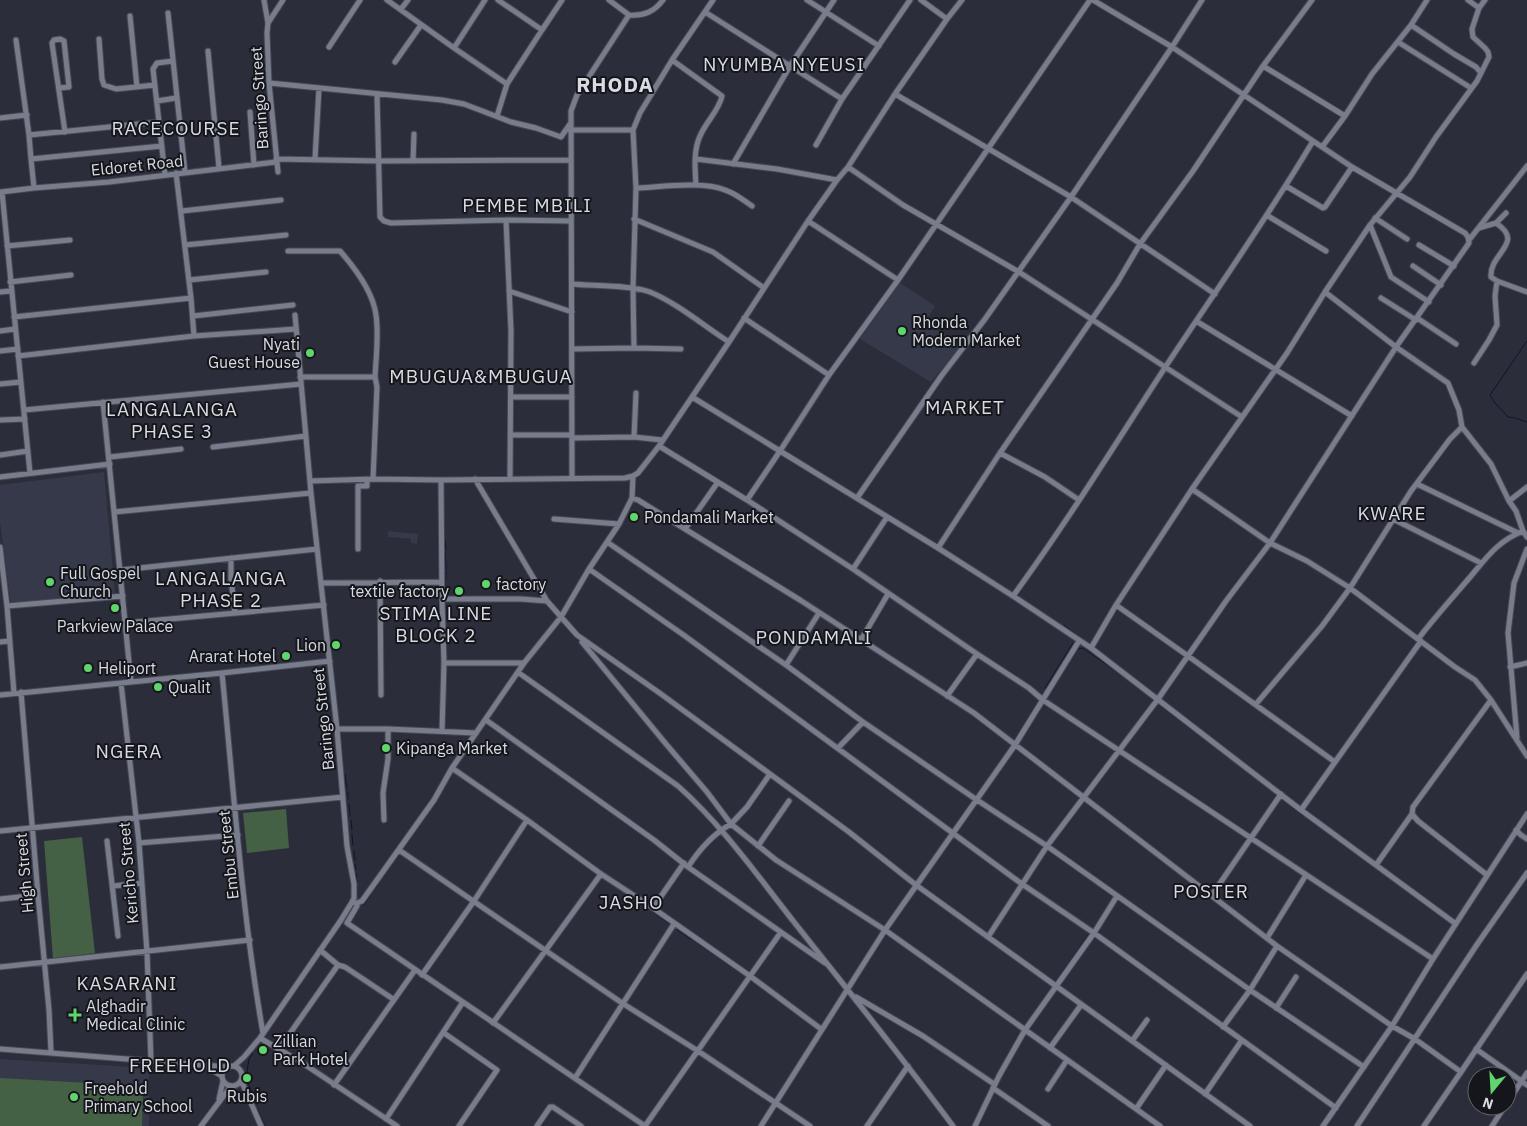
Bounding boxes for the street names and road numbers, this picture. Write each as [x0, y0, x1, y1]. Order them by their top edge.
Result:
street label: Baringo Street [245, 46, 273, 150]
street label: Eldoret Road [90, 150, 184, 180]
street label: Baringo Street [308, 667, 338, 771]
street label: Embu Street [213, 810, 243, 900]
street label: Kericho Street [114, 821, 142, 925]
street label: High Street [11, 832, 37, 914]

